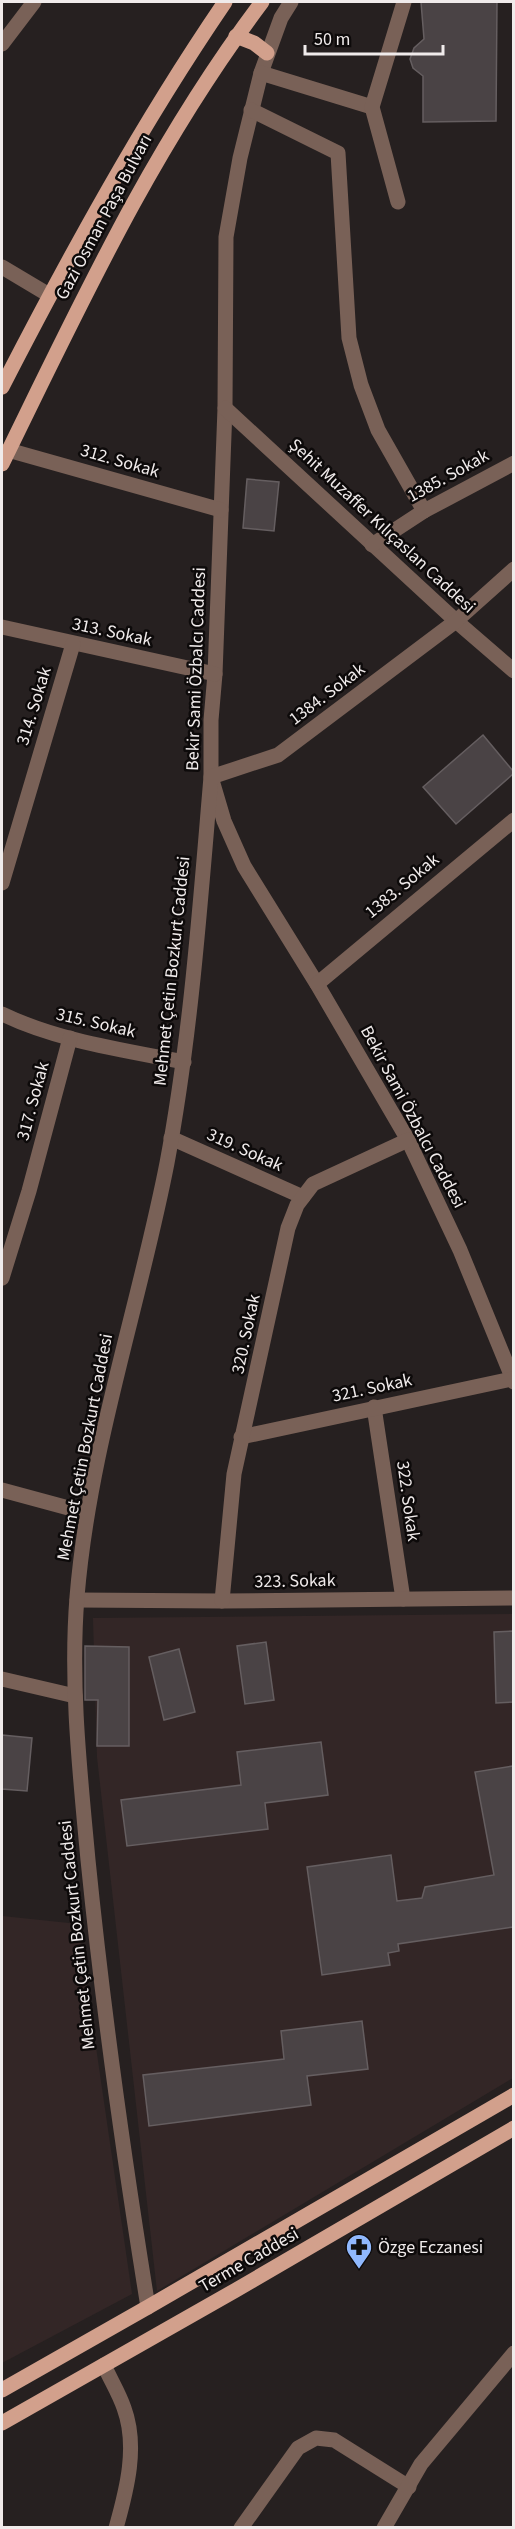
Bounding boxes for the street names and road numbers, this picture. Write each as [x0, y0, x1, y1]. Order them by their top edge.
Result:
street label: Gazi Osman Paşa Bulvarı [50, 130, 158, 304]
street label: Şehit Muzaffer Kılıçaslan Caddesi [283, 433, 481, 619]
street label: 312. Sokak [78, 438, 162, 484]
street label: 1385. Sokak [403, 443, 493, 509]
street label: Bekir Sami Özbalcı Caddesi [180, 567, 212, 771]
street label: 313. Sokak [70, 611, 154, 653]
street label: 1384. Sokak [284, 657, 371, 731]
street label: 314. Sokak [10, 664, 58, 748]
street label: 1383. Sokak [360, 847, 445, 924]
street label: Mehmet Çetin Bozkurt Caddesi [148, 855, 196, 1087]
street label: 315. Sokak [54, 1002, 138, 1044]
street label: Bekir Sami Özbalcı Caddesi [354, 1021, 472, 1213]
street label: 317. Sokak [10, 1059, 56, 1143]
street label: 319. Sokak [203, 1122, 287, 1178]
street label: 320. Sokak [225, 1292, 267, 1376]
street label: Mehmet Çetin Bozkurt Caddesi [51, 1331, 119, 1563]
street label: 321. Sokak [330, 1367, 414, 1409]
street label: 322. Sokak [390, 1459, 426, 1543]
street label: 323. Sokak [254, 1568, 336, 1594]
street label: Mehmet Çetin Bozkurt Caddesi [53, 1819, 101, 2051]
street label: Terme Caddesi [195, 2221, 303, 2299]

